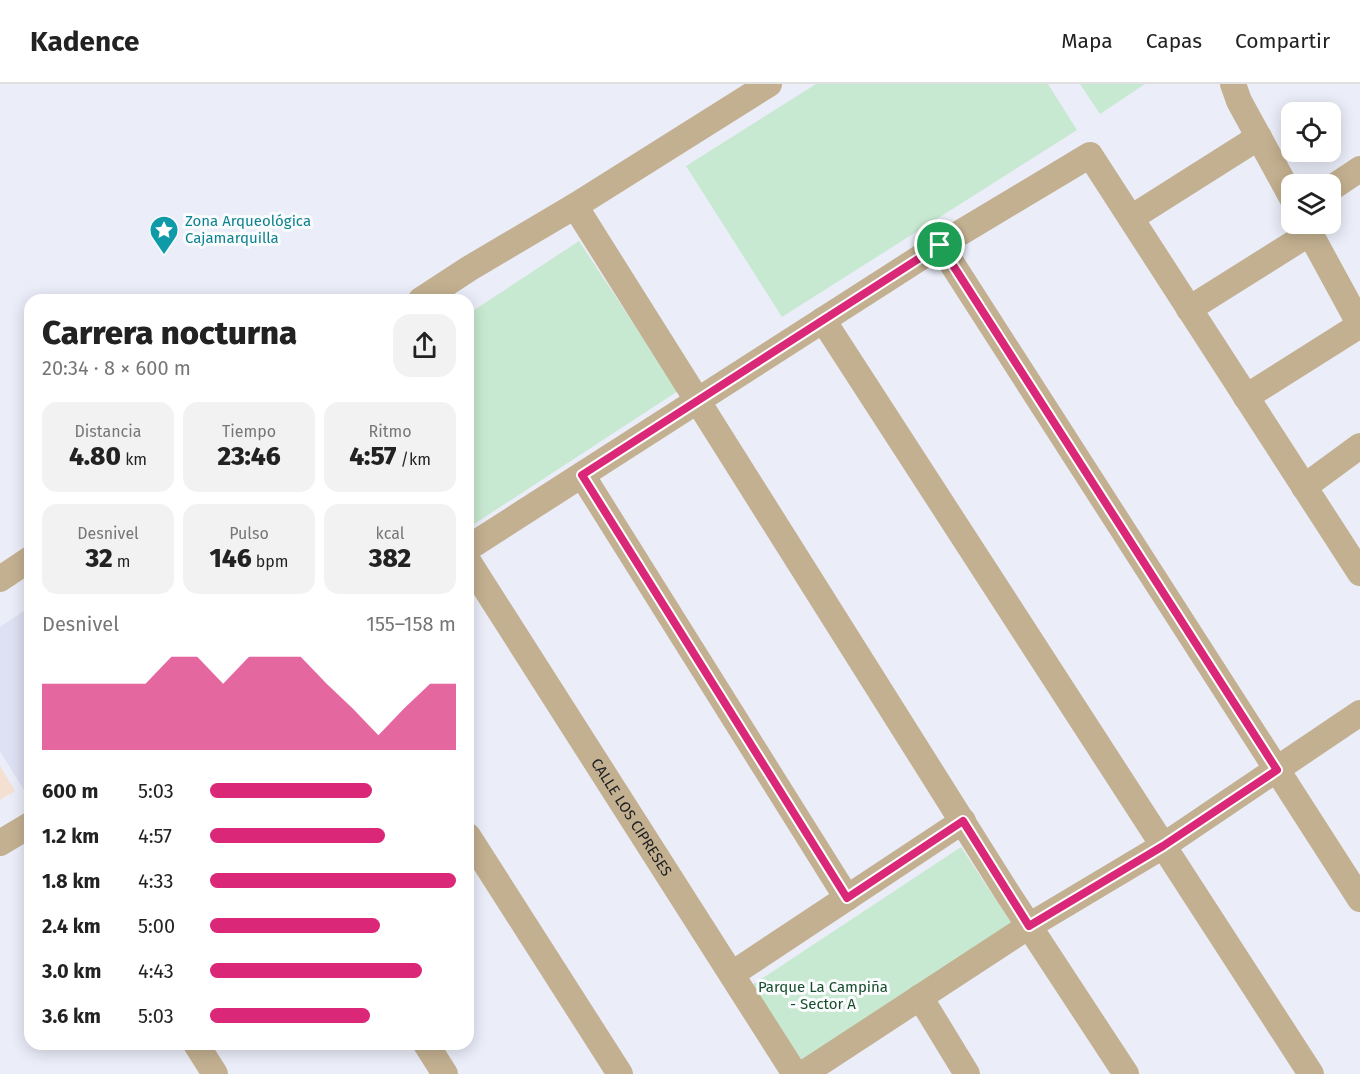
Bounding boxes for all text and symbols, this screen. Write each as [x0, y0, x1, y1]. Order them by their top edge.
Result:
text: Kadence [30, 25, 140, 58]
text: Mapa [1061, 28, 1113, 54]
text: Capas [1146, 28, 1202, 54]
text: Compartir [1235, 28, 1330, 54]
map controls [1281, 102, 1341, 234]
button: locate [1281, 102, 1341, 162]
button: layers [1281, 174, 1341, 234]
place label: Zona Arqueológica Cajamarquilla [185, 212, 311, 247]
place icon: Zona Arqueológica Cajamarquilla [148, 214, 180, 256]
pin [914, 219, 965, 270]
icon: arrive [923, 228, 956, 261]
text: Carrera nocturna [42, 313, 297, 353]
button: share [393, 314, 456, 377]
text: 20:34 · 8 × 600 m [42, 356, 191, 380]
text: Distancia [75, 422, 141, 441]
text: Tiempo [222, 422, 276, 441]
text: Ritmo [368, 422, 412, 441]
text: 4.80 [69, 441, 121, 472]
text: 23:46 [217, 441, 281, 472]
text: 4:57 [349, 441, 396, 472]
text: km [121, 450, 147, 469]
text: /km [396, 450, 431, 469]
text: Desnivel [77, 524, 139, 543]
text: Pulso [229, 524, 269, 543]
text: kcal [376, 524, 404, 543]
text: 32 [86, 543, 113, 574]
text: 146 [209, 543, 252, 574]
text: 382 [369, 543, 411, 574]
text: m [113, 552, 130, 571]
text: bpm [252, 552, 289, 571]
text: Desnivel [42, 612, 119, 636]
text: 155–158 m [366, 612, 456, 636]
street label: CALLE LOS CIPRESES [587, 755, 676, 880]
text: 600 m [42, 779, 98, 803]
text: 5:03 [138, 779, 174, 803]
text: 1.2 km [42, 824, 99, 848]
text: 4:57 [138, 824, 172, 848]
text: 1.8 km [42, 869, 100, 893]
text: 4:33 [138, 869, 174, 893]
text: 2.4 km [42, 914, 101, 938]
text: 5:00 [138, 914, 175, 938]
text: 3.0 km [42, 959, 101, 983]
text: 4:43 [138, 959, 174, 983]
park label: Parque La Campiña - Sector A [758, 978, 888, 1013]
text: 3.6 km [42, 1004, 101, 1028]
text: 5:03 [138, 1004, 174, 1028]

